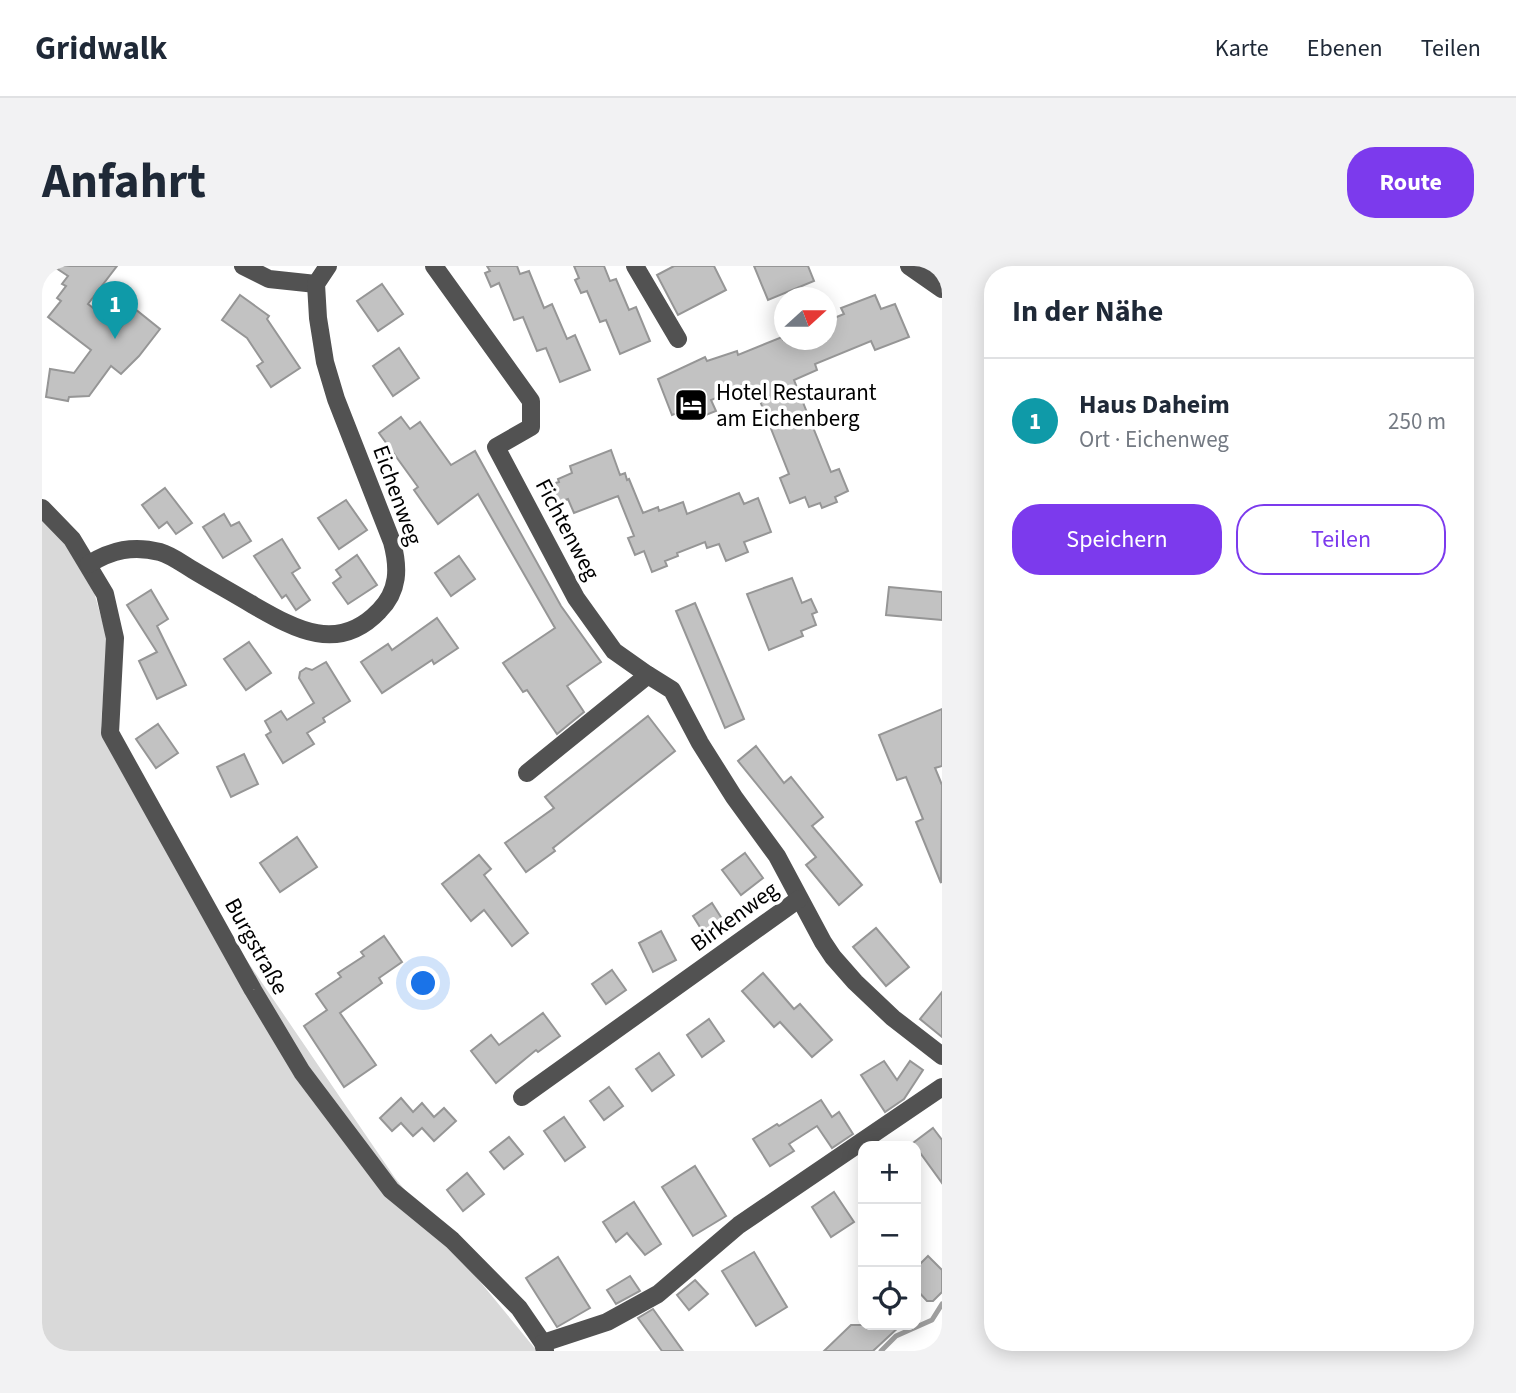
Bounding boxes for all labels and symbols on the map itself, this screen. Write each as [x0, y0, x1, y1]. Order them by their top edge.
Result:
pin: 1 [92, 281, 138, 339]
north arrow [774, 287, 837, 350]
place label: Hotel Restaurant am Eichenberg [716, 376, 877, 435]
hotel icon: Hotel Restaurant am Eichenberg [672, 386, 710, 424]
street label: Eichenweg [364, 441, 431, 550]
street label: Fichtenweg [527, 473, 608, 586]
street label: Birkenweg [684, 873, 785, 960]
street label: Burgstraße [216, 892, 297, 1001]
your location [406, 966, 440, 1000]

